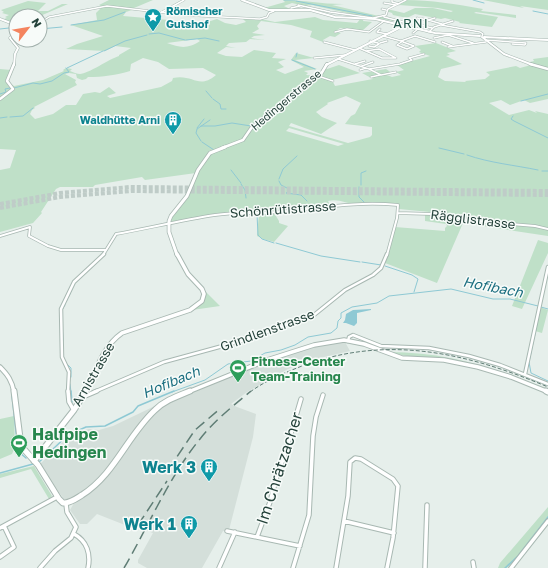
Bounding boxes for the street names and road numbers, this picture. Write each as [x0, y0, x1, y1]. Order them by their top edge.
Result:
street label: Hedingerstrasse [248, 67, 323, 133]
street label: Schönrütistrasse [229, 197, 337, 221]
street label: Rägglistrasse [430, 206, 516, 232]
street label: Grindlenstrasse [218, 306, 316, 354]
street label: Arnistrasse [68, 339, 118, 409]
street label: Im Chrätzacher [251, 409, 307, 527]

